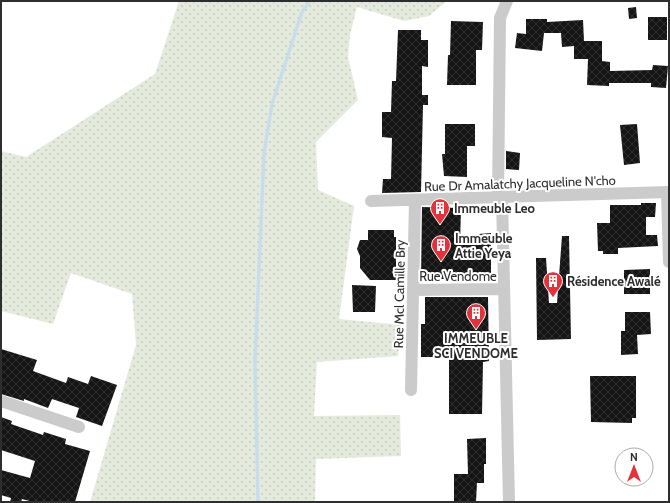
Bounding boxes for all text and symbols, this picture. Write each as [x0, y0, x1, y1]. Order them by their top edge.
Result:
street label: Rue Dr Amalatchy Jacqueline N'cho [424, 172, 616, 194]
building icon: Immeuble Leo [429, 197, 451, 225]
place label: Immeuble Leo [454, 200, 536, 216]
place label: Immeuble Attie Yeya [455, 230, 513, 261]
building icon: Immeuble Attie Yeya [430, 234, 452, 262]
street label: Rue Mcl Camille Bry [390, 239, 408, 349]
street label: Rue Vendome [419, 268, 497, 284]
building icon: Résidence Awalé [542, 270, 564, 298]
place label: Résidence Awalé [567, 273, 661, 289]
building icon: IMMEUBLE SCI VENDOME [465, 302, 487, 330]
place label: IMMEUBLE SCI VENDOME [434, 330, 518, 361]
north arrow [614, 447, 654, 487]
text: N [630, 450, 638, 464]

